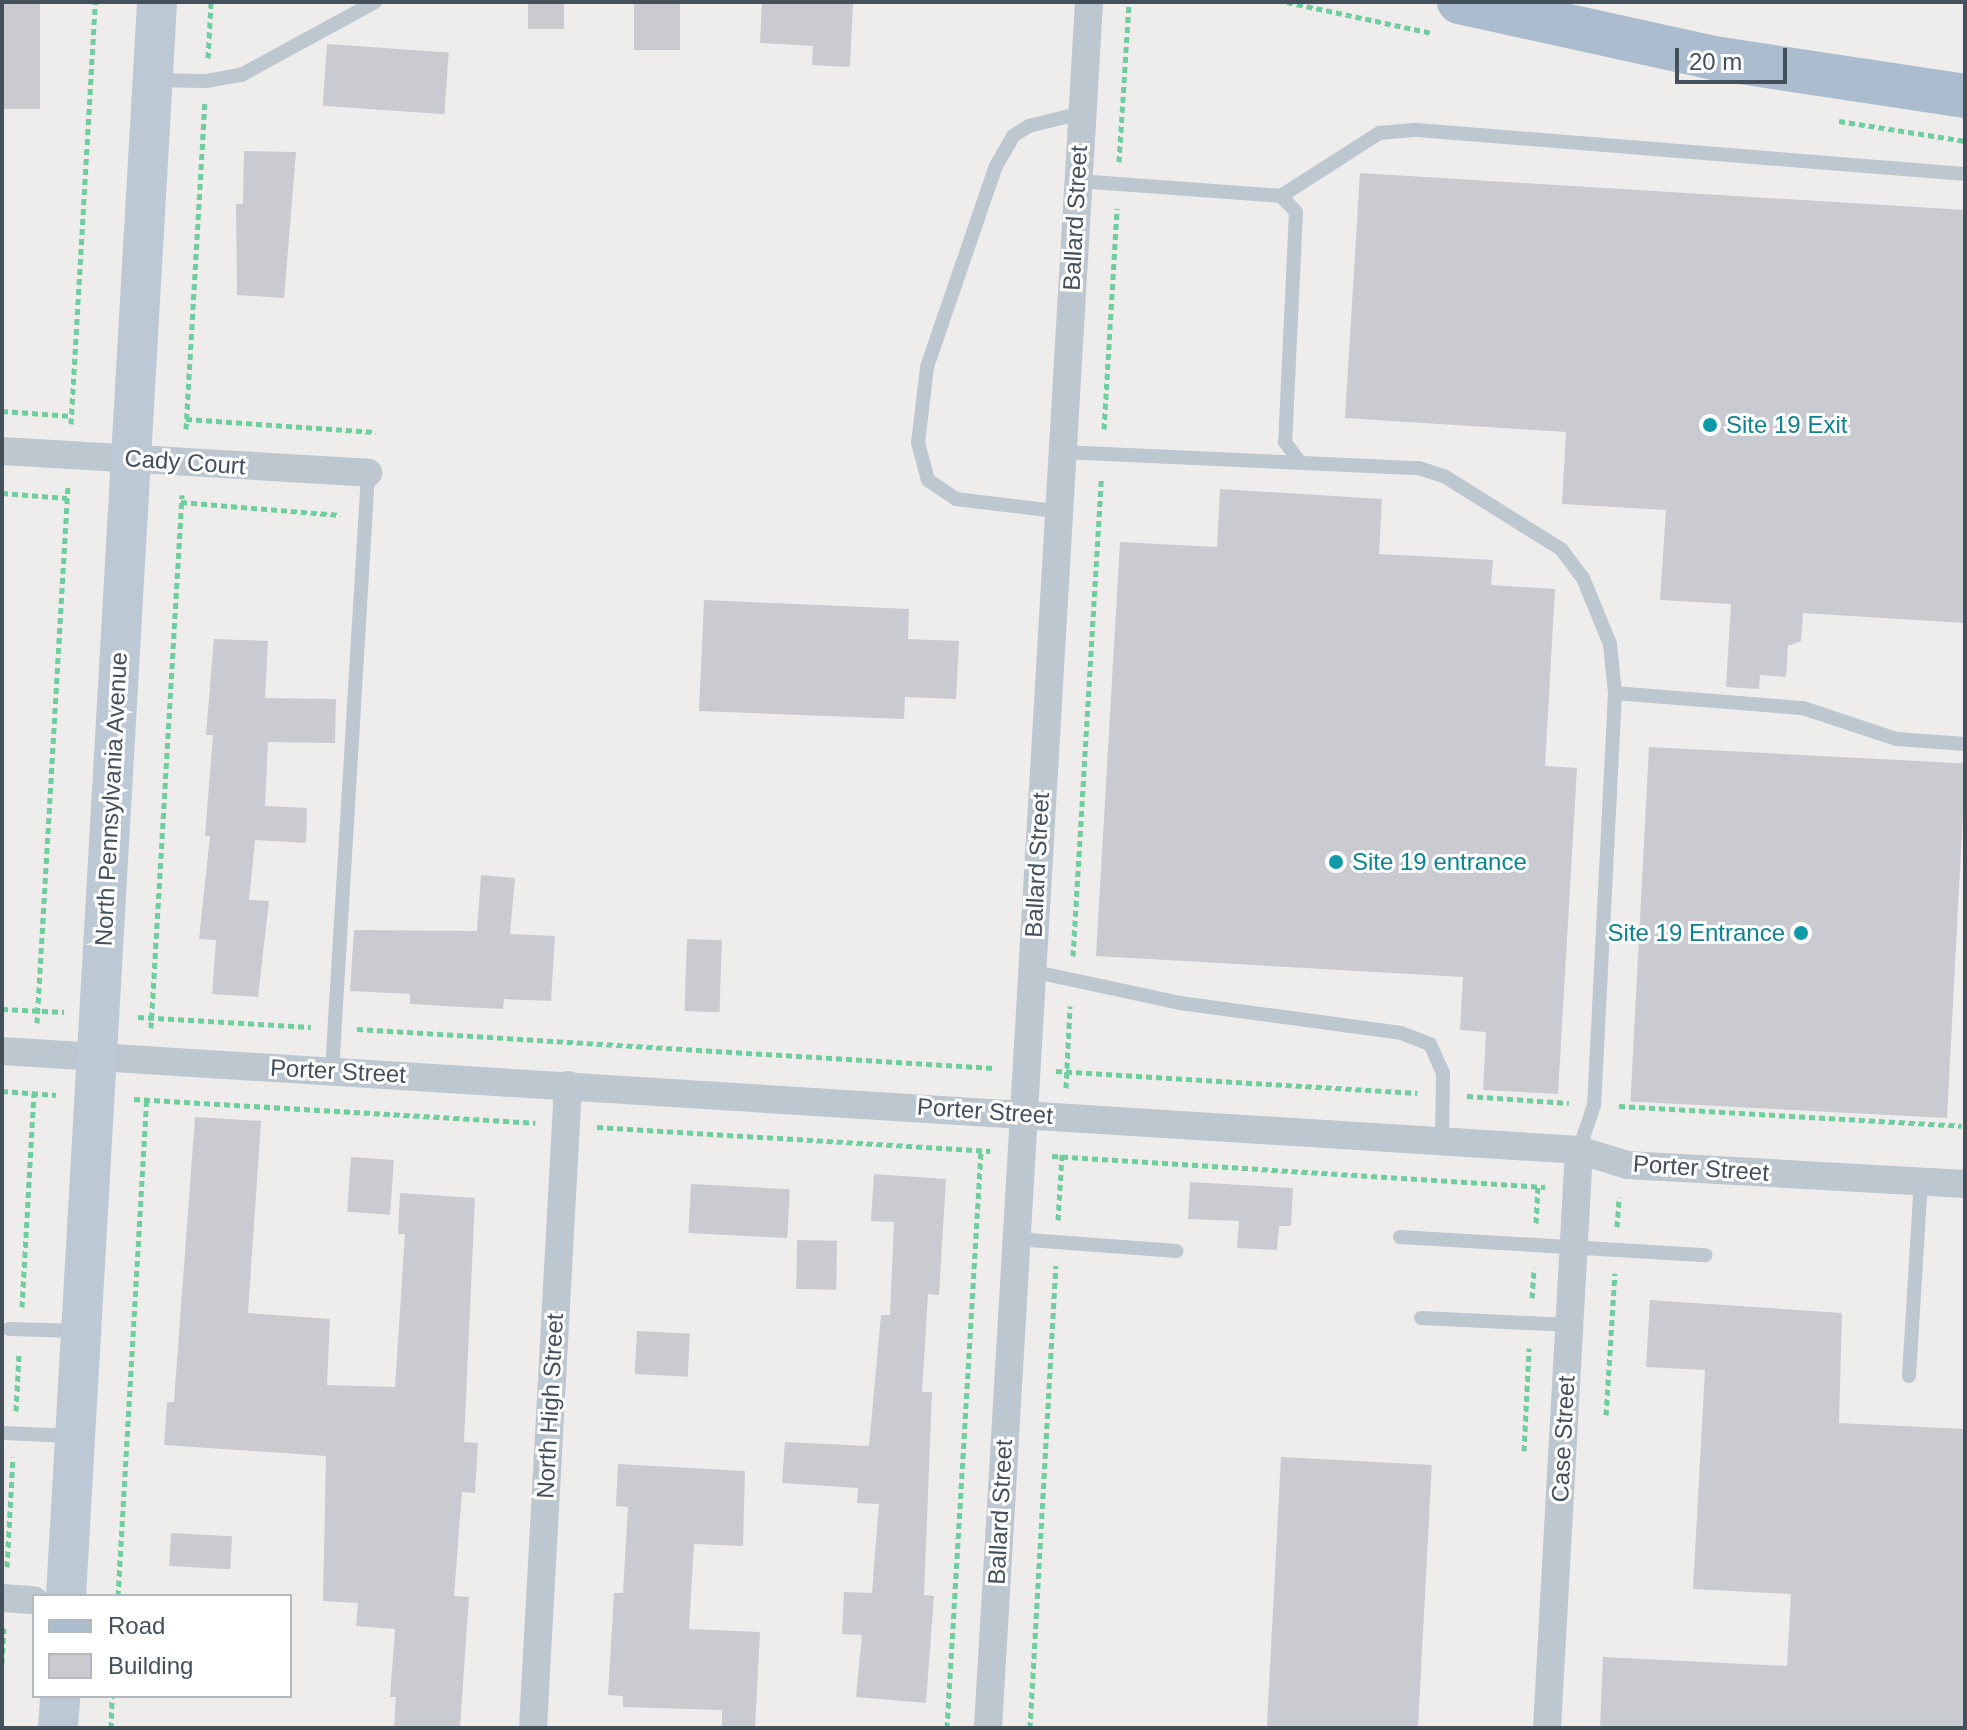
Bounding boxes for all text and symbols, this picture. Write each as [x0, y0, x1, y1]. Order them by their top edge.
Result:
scale bar [1679, 32, 1791, 82]
text: 20 m [1689, 48, 1742, 75]
street label: Ballard Street [1057, 145, 1093, 291]
place label: Site 19 Exit [1726, 411, 1847, 439]
marker: Site 19 Exit [1701, 416, 1719, 434]
street label: Cady Court [123, 443, 247, 481]
street label: North Pennsylvania Avenue [89, 651, 133, 947]
street label: Ballard Street [1019, 792, 1055, 938]
place label: Site 19 entrance [1352, 848, 1527, 876]
marker: Site 19 entrance [1327, 853, 1345, 871]
place label: Site 19 Entrance [1608, 919, 1785, 947]
marker: Site 19 Entrance [1792, 924, 1810, 942]
street label: Porter Street [269, 1053, 407, 1089]
street label: Porter Street [916, 1092, 1054, 1130]
street label: Porter Street [1632, 1149, 1770, 1187]
street label: North High Street [531, 1313, 569, 1499]
street label: Case Street [1545, 1375, 1581, 1503]
street label: Ballard Street [982, 1439, 1018, 1585]
legend [32, 1594, 292, 1698]
text: Road [108, 1612, 165, 1639]
text: Building [108, 1652, 193, 1679]

